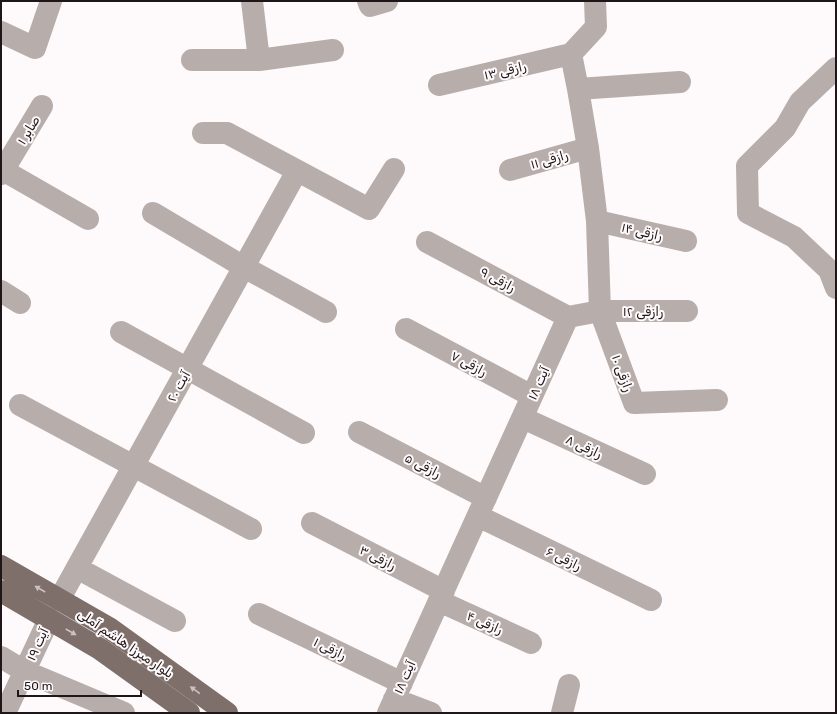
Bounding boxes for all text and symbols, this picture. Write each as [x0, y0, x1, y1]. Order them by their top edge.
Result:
street label: رازقی ۱۳ [483, 58, 528, 84]
street label: صابر ۱ [14, 113, 44, 148]
street label: رازقی ۱۱ [529, 147, 570, 173]
street label: رازقی ۱۴ [620, 220, 664, 244]
street label: رازقی ۹ [477, 264, 518, 296]
street label: رازقی ۱۲ [623, 304, 663, 320]
street label: رازقی ۷ [448, 348, 489, 380]
street label: رازقی ۱۰ [608, 353, 636, 394]
street label: آیت ۱۸ [524, 364, 553, 402]
street label: آیت ۲۰ [164, 368, 193, 404]
street label: رازقی ۸ [563, 432, 604, 462]
street label: رازقی ۵ [402, 450, 443, 482]
street label: رازقی ۳ [357, 542, 398, 574]
street label: رازقی ۶ [543, 544, 584, 574]
one-way arrow [34, 585, 46, 592]
street label: بلوار میرزا هاشم آملی [75, 606, 176, 682]
street label: رازقی ۴ [464, 608, 505, 638]
street label: آیت ۱۹ [23, 625, 52, 663]
one-way arrow [65, 628, 77, 635]
street label: رازقی ۱ [311, 634, 348, 664]
street label: آیت ۱۸ [390, 658, 419, 696]
scale bar [18, 672, 141, 698]
text: 50 m [24, 679, 52, 693]
one-way arrow [190, 686, 200, 694]

